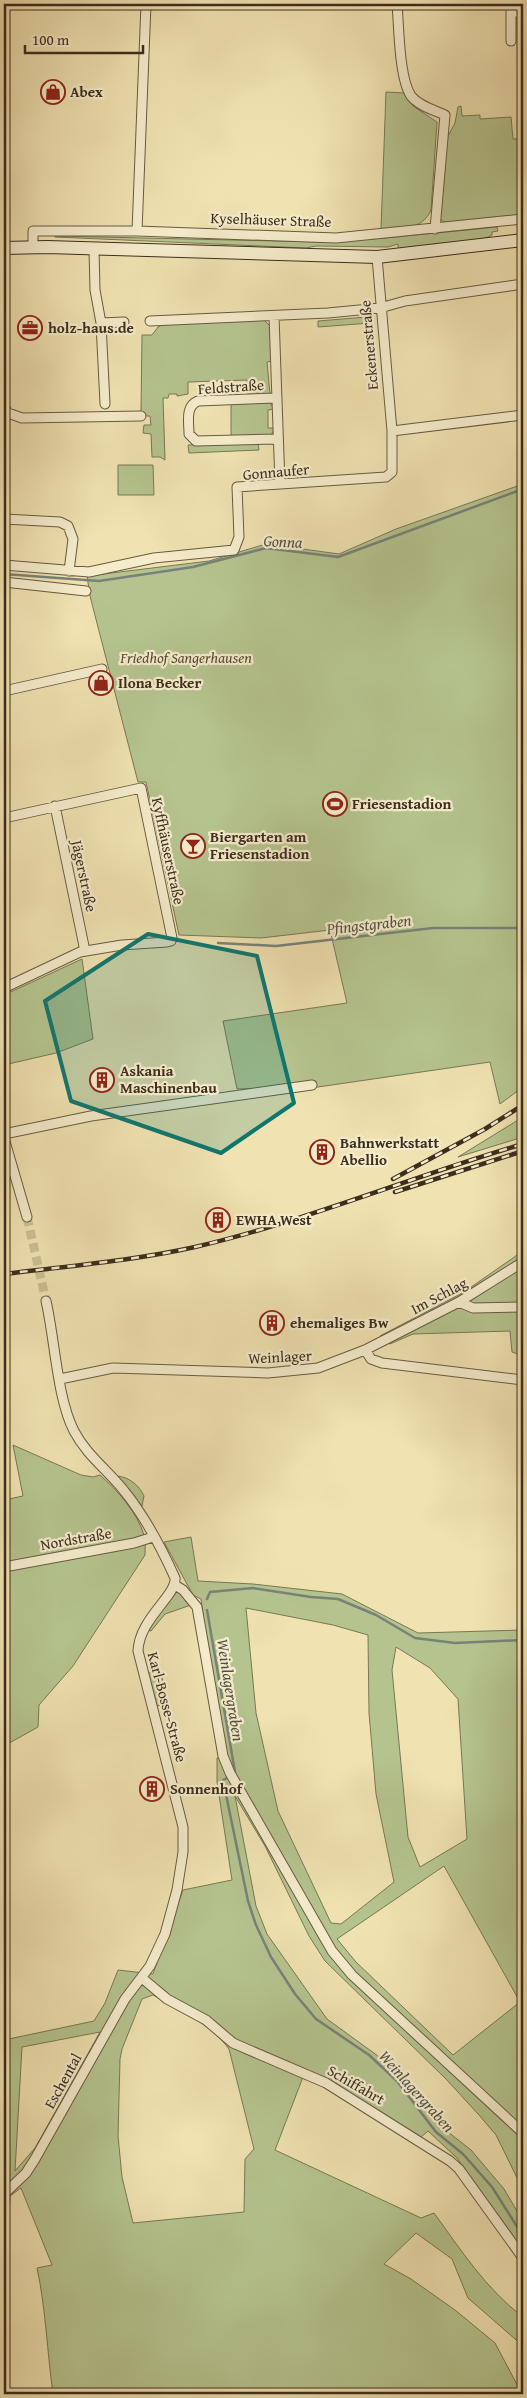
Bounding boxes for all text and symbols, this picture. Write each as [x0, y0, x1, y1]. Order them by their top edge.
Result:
scale bar [25, 22, 142, 54]
text: 100 m [32, 29, 70, 50]
shop icon: Abex [40, 79, 66, 105]
place label: Abex [70, 81, 103, 102]
street label: Kyselhäuser Straße [210, 207, 332, 232]
street label: Eckenerstraße [354, 299, 383, 391]
office icon: holz-haus.de [17, 315, 43, 341]
place label: holz-haus.de [48, 317, 134, 338]
street label: Feldstraße [197, 374, 265, 399]
street label: Gonnaufer [242, 458, 310, 485]
water label: Gonna [263, 528, 304, 554]
park label: Friedhof Sangerhausen [119, 647, 252, 668]
shop icon: Ilona Becker [88, 670, 114, 696]
place label: Ilona Becker [118, 672, 201, 693]
sports icon: Friesenstadion [322, 791, 348, 817]
place label: Friesenstadion [352, 793, 451, 814]
street label: Kyffhäuserstraße [147, 795, 190, 906]
place label: Biergarten am Friesenstadion [210, 826, 309, 864]
bar icon: Biergarten am Friesenstadion [180, 833, 206, 859]
street label: Jägerstraße [66, 836, 102, 914]
water label: Pfingstgraben [324, 908, 413, 940]
place label: Askania Maschinenbau [120, 1060, 217, 1098]
building icon: Askania Maschinenbau [89, 1067, 115, 1093]
place label: Bahnwerkstatt Abellio [340, 1132, 439, 1170]
building icon: Bahnwerkstatt Abellio [309, 1139, 335, 1165]
building icon: EWHA West [205, 1207, 231, 1233]
place label: EWHA West [236, 1209, 312, 1230]
street label: Im Schlag [407, 1272, 471, 1319]
building icon: ehemaliges Bw [259, 1310, 285, 1336]
place label: ehemaliges Bw [290, 1312, 389, 1333]
street label: Weinlager [248, 1344, 312, 1369]
street label: Nordstraße [39, 1522, 113, 1555]
water label: Weinlagergraben [211, 1637, 251, 1743]
street label: Karl-Bosse-Straße [143, 1649, 192, 1764]
building icon: Sonnenhof [139, 1776, 165, 1802]
place label: Sonnenhof [170, 1778, 244, 1799]
water label: Weinlagergraben [373, 2045, 461, 2137]
street label: Eschental [39, 2049, 86, 2112]
street label: Schiffahrt [324, 2060, 389, 2110]

